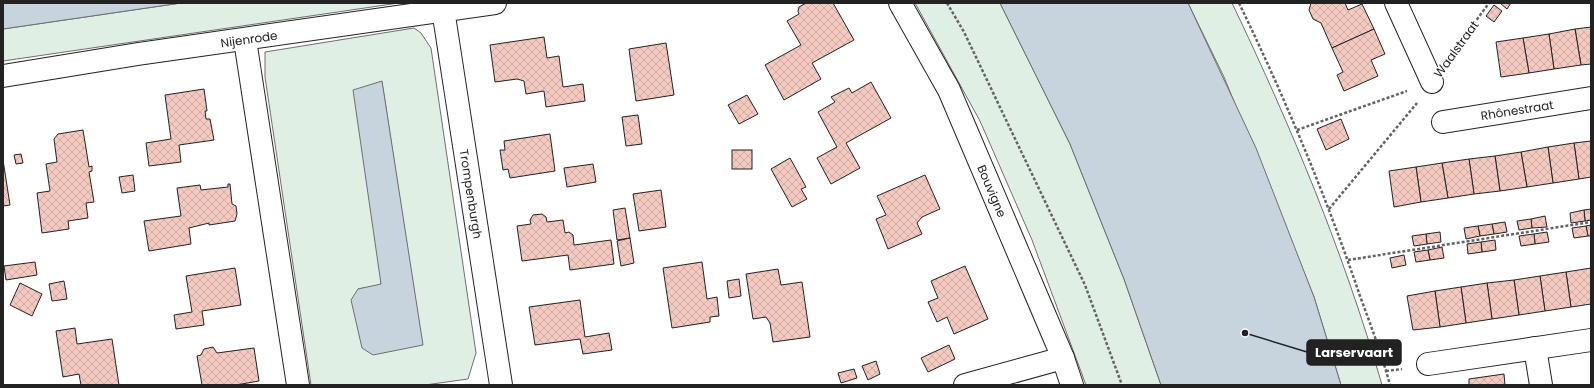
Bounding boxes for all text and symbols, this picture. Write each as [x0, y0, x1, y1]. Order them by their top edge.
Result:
street label: Waalstraat [1430, 17, 1482, 81]
street label: Nijenrode [219, 27, 279, 51]
street label: Rhônestraat [1479, 96, 1555, 124]
street label: Trompenburgh [456, 148, 486, 240]
street label: Bouvigne [973, 162, 1011, 220]
callout: Larservaart [1307, 340, 1401, 365]
text: Larservaart [1315, 343, 1393, 362]

